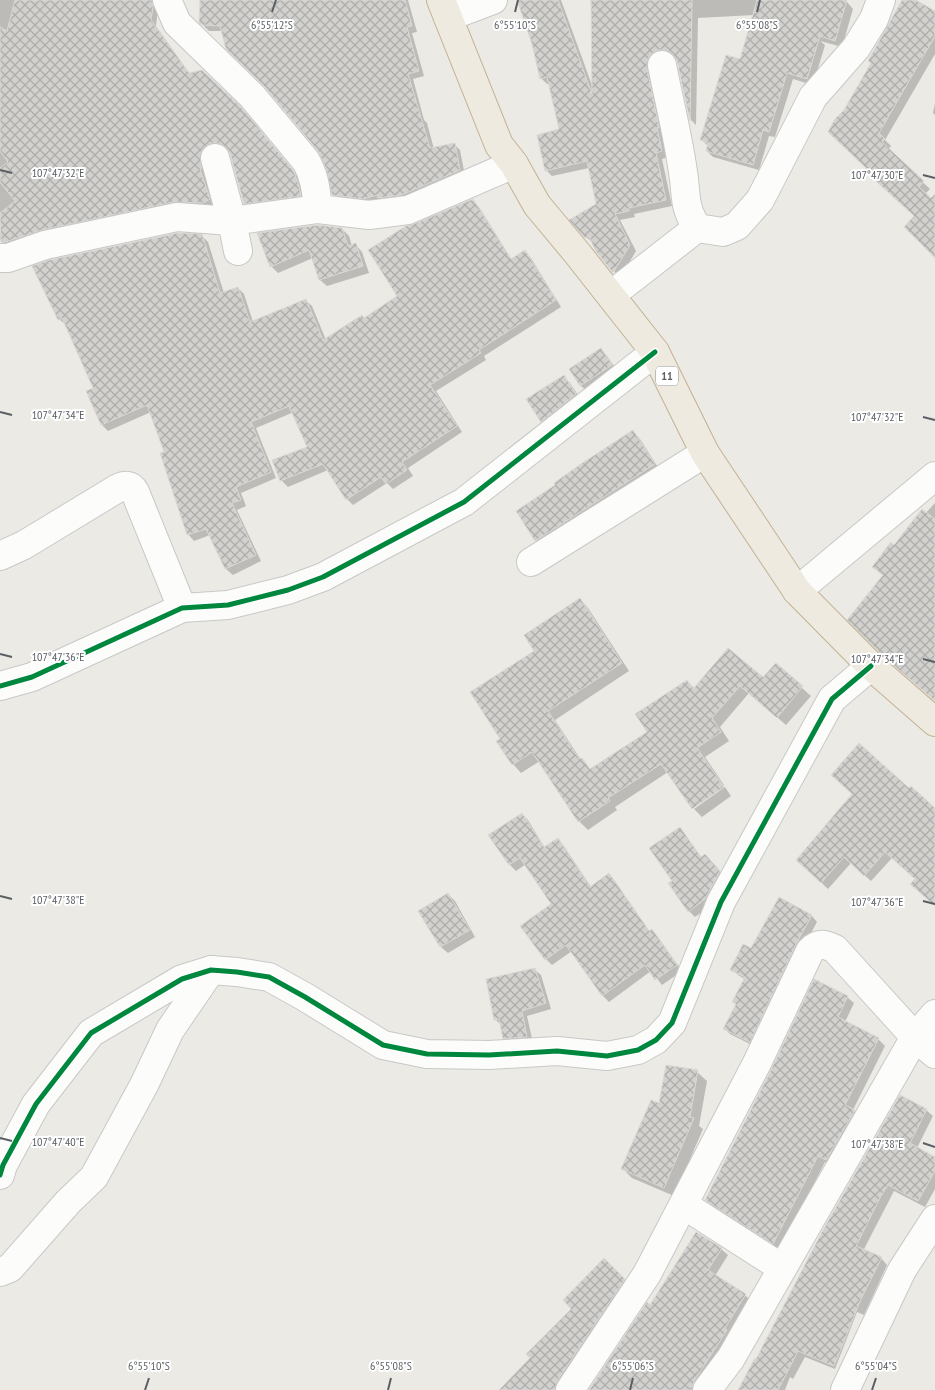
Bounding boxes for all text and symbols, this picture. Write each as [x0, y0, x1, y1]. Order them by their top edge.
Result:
text: 6°55'12"S [251, 17, 293, 32]
text: 6°55'10"S [494, 17, 536, 32]
text: 6°55'08"S [736, 17, 778, 32]
text: 107°47'32"E [32, 165, 84, 180]
text: 107°47'30"E [851, 167, 903, 182]
road number: 11 [656, 366, 678, 386]
text: 107°47'34"E [32, 407, 84, 422]
text: 107°47'32"E [851, 409, 903, 424]
text: 107°47'36"E [32, 649, 84, 664]
text: 107°47'34"E [851, 651, 903, 666]
text: 107°47'38"E [32, 892, 84, 907]
text: 107°47'36"E [851, 894, 903, 909]
text: 107°47'40"E [32, 1134, 84, 1149]
text: 107°47'38"E [851, 1136, 903, 1151]
text: 6°55'10"S [128, 1358, 170, 1373]
text: 6°55'08"S [370, 1358, 412, 1373]
text: 6°55'06"S [612, 1358, 654, 1373]
text: 6°55'04"S [855, 1358, 897, 1373]

